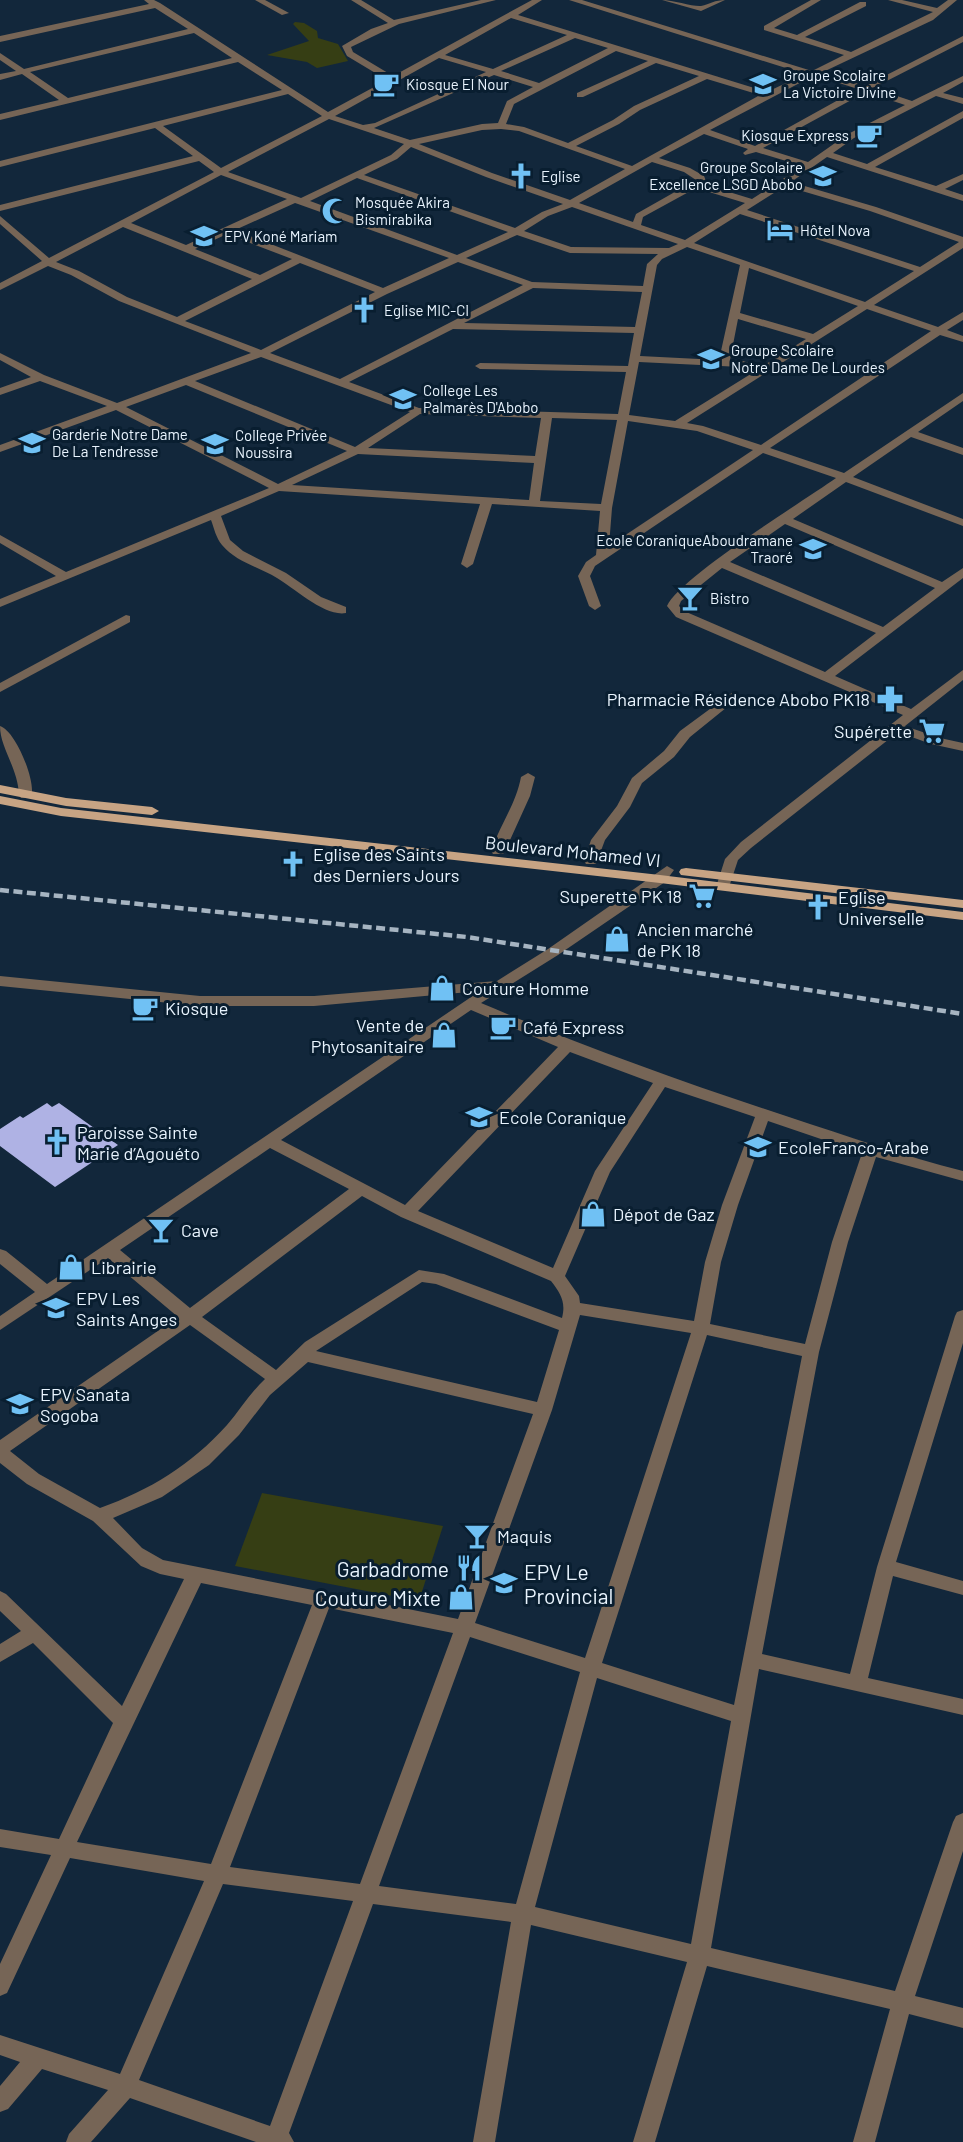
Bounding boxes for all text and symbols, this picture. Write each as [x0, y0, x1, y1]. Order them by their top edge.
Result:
place label: Groupe Scolaire La Victoire Divine [783, 66, 896, 101]
cafe icon: Kiosque El Nour [371, 69, 401, 99]
school or university icon: Groupe Scolaire La Victoire Divine [748, 69, 778, 99]
place label: Kiosque El Nour [406, 75, 510, 93]
cafe icon: Kiosque Express [854, 120, 884, 150]
place label: Kiosque Express [741, 126, 849, 144]
place label: Groupe Scolaire Excellence LSGD Abobo [649, 158, 803, 193]
church icon: Eglise [506, 161, 536, 191]
school or university icon: Groupe Scolaire Excellence LSGD Abobo [808, 161, 838, 191]
place label: Eglise [541, 167, 581, 185]
place label: Mosquée Akira Bismirabika [355, 193, 450, 228]
mosque icon: Mosquée Akira Bismirabika [320, 196, 350, 226]
hotel icon: Hôtel Nova [765, 215, 795, 245]
school or university icon: EPV Koné Mariam [189, 221, 219, 251]
place label: Hôtel Nova [800, 221, 870, 239]
place label: EPV Koné Mariam [224, 227, 338, 245]
church icon: Eglise MIC-CI [349, 295, 379, 325]
place label: Eglise MIC-CI [384, 301, 469, 319]
place label: Groupe Scolaire Notre Dame De Lourdes [731, 341, 885, 376]
school or university icon: Groupe Scolaire Notre Dame De Lourdes [696, 344, 726, 374]
place label: College Les Palmarès D'Abobo [423, 381, 538, 416]
school or university icon: College Les Palmarès D'Abobo [388, 384, 418, 414]
place label: Garderie Notre Dame De La Tendresse [52, 425, 188, 460]
place label: College Privée Noussira [235, 426, 327, 461]
school or university icon: Garderie Notre Dame De La Tendresse [17, 428, 47, 458]
school or university icon: College Privée Noussira [200, 429, 230, 459]
place label: Ecole CoraniqueAboudramane Traoré [596, 531, 793, 566]
school or university icon: Ecole CoraniqueAboudramane Traoré [798, 534, 828, 564]
bar icon: Bistro [675, 583, 705, 613]
place label: Bistro [710, 589, 749, 607]
pharmacy icon: Pharmacie Résidence Abobo PK18 [875, 684, 905, 714]
place label: Pharmacie Résidence Abobo PK18 [607, 688, 870, 710]
supermarket icon: Supérette [917, 716, 947, 746]
place label: Supérette [834, 720, 912, 742]
street label: Boulevard Mohamed VI [484, 831, 662, 871]
place label: Eglise des Saints des Derniers Jours [313, 843, 459, 886]
church icon: Eglise des Saints des Derniers Jours [278, 849, 308, 879]
supermarket icon: Superette PK 18 [687, 881, 717, 911]
place label: Superette PK 18 [560, 885, 682, 907]
place label: Eglise Universelle [838, 886, 924, 929]
church icon: Eglise Universelle [803, 892, 833, 922]
place label: Ancien marché de PK 18 [637, 918, 753, 961]
shop icon: Ancien marché de PK 18 [602, 924, 632, 954]
shop icon: Couture Homme [427, 973, 457, 1003]
place label: Couture Homme [462, 977, 589, 999]
cafe icon: Kiosque [130, 993, 160, 1023]
place label: Kiosque [165, 997, 228, 1019]
cafe icon: Café Express [488, 1012, 518, 1042]
place label: Vente de Phytosanitaire [311, 1014, 424, 1057]
place label: Café Express [523, 1016, 624, 1038]
shop icon: Vente de Phytosanitaire [429, 1020, 459, 1050]
school or university icon: Ecole Coranique [464, 1102, 494, 1132]
place label: Ecole Coranique [499, 1106, 626, 1128]
place label: Paroisse Sainte Marie d’Agouéto [77, 1121, 200, 1164]
church icon: Paroisse Sainte Marie d’Agouéto [42, 1127, 72, 1157]
school or university icon: EcoleFranco-Arabe [743, 1132, 773, 1162]
place label: EcoleFranco-Arabe [778, 1136, 929, 1158]
shop icon: Dépot de Gaz [578, 1199, 608, 1229]
place label: Dépot de Gaz [613, 1203, 715, 1225]
bar icon: Cave [146, 1215, 176, 1245]
place label: Cave [181, 1219, 219, 1241]
shop icon: Librairie [56, 1252, 86, 1282]
place label: Librairie [91, 1256, 157, 1278]
place label: EPV Les Saints Anges [76, 1287, 177, 1330]
school or university icon: EPV Les Saints Anges [41, 1293, 71, 1323]
place label: EPV Sanata Sogoba [40, 1383, 130, 1426]
school or university icon: EPV Sanata Sogoba [5, 1389, 35, 1419]
bar icon: Maquis [462, 1521, 492, 1551]
place label: Maquis [497, 1525, 552, 1547]
restaurant icon: Garbadrome [454, 1553, 484, 1583]
place label: Garbadrome [337, 1556, 449, 1581]
place label: EPV Le Provincial [524, 1559, 613, 1608]
school or university icon: EPV Le Provincial [489, 1568, 519, 1598]
shop icon: Couture Mixte [446, 1582, 476, 1612]
place label: Couture Mixte [315, 1585, 441, 1610]

